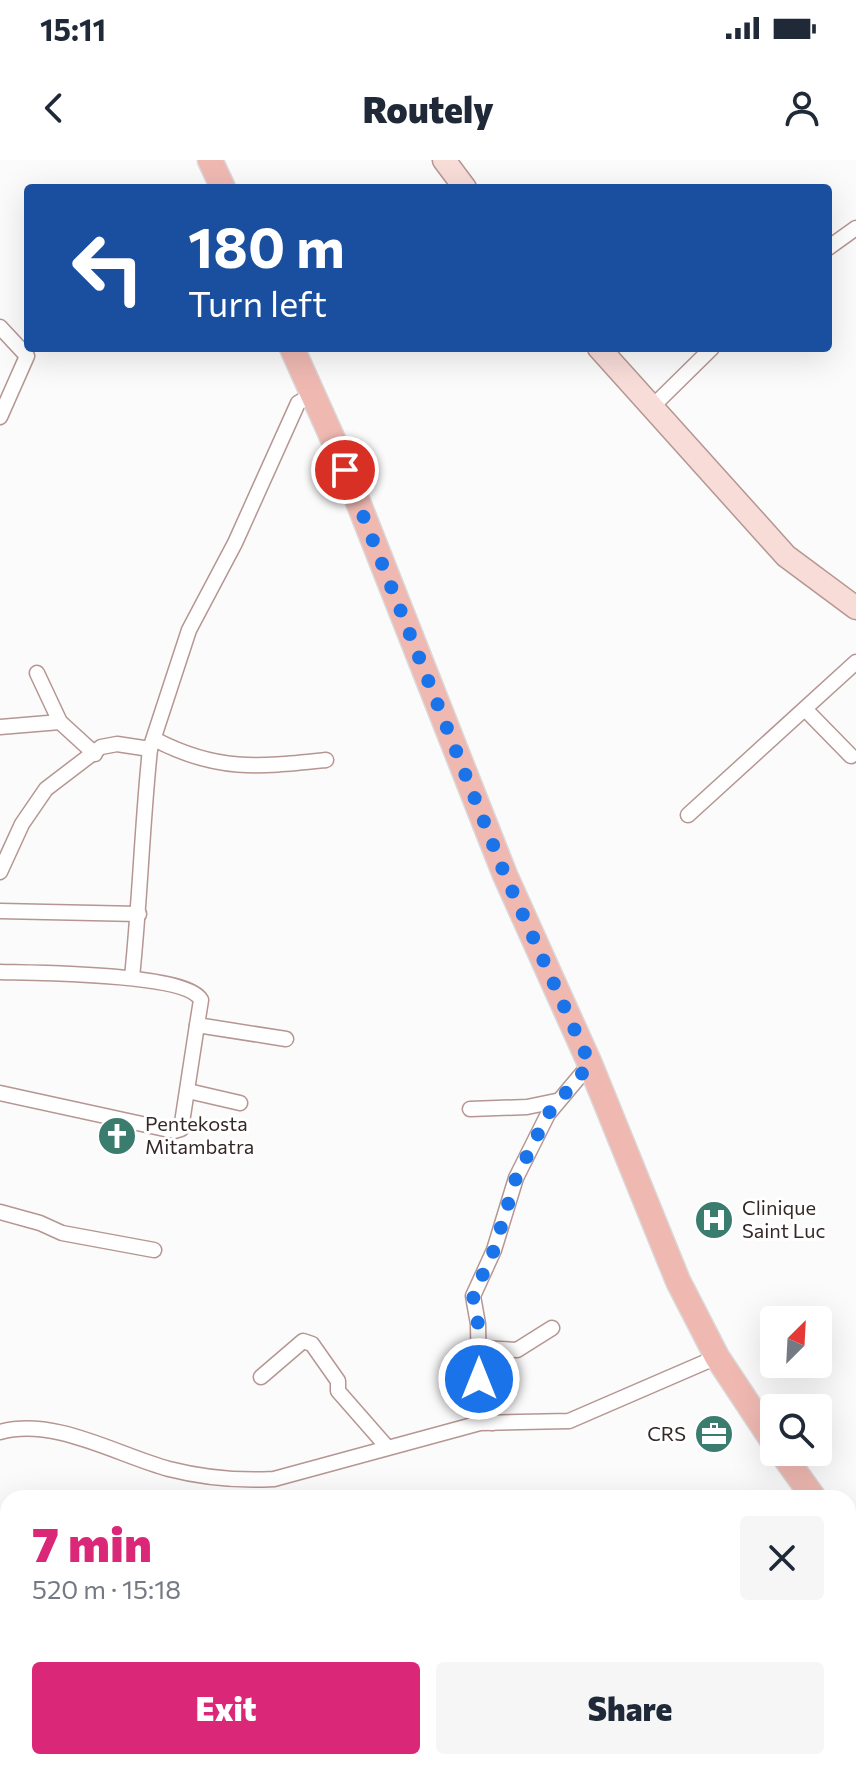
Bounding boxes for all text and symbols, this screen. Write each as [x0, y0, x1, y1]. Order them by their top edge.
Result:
text: 15:11 [40, 10, 106, 47]
icon: back [32, 86, 76, 130]
text: Routely [362, 86, 494, 130]
icon: person [780, 86, 824, 130]
text: 180 m [188, 211, 345, 280]
icon: left [56, 216, 160, 320]
text: Turn left [188, 280, 327, 324]
pin [311, 436, 379, 504]
icon: arrive [323, 448, 367, 492]
place label: Pentekosta Mitambatra [145, 1111, 254, 1158]
church icon: Pentekosta Mitambatra [96, 1115, 138, 1157]
place label: Clinique Saint Luc [742, 1195, 825, 1242]
hospital icon: Clinique Saint Luc [693, 1199, 735, 1241]
north arrow [760, 1306, 832, 1378]
map controls [760, 1306, 832, 1466]
position arrow [437, 1337, 521, 1421]
button: search [760, 1394, 832, 1466]
office icon: CRS [693, 1413, 735, 1455]
place label: CRS [647, 1421, 686, 1445]
text: 7 min [32, 1513, 152, 1572]
button: close [740, 1516, 824, 1600]
text: 520 m · 15:18 [32, 1573, 181, 1604]
button: Exit [32, 1662, 420, 1754]
button: Share [436, 1662, 824, 1754]

